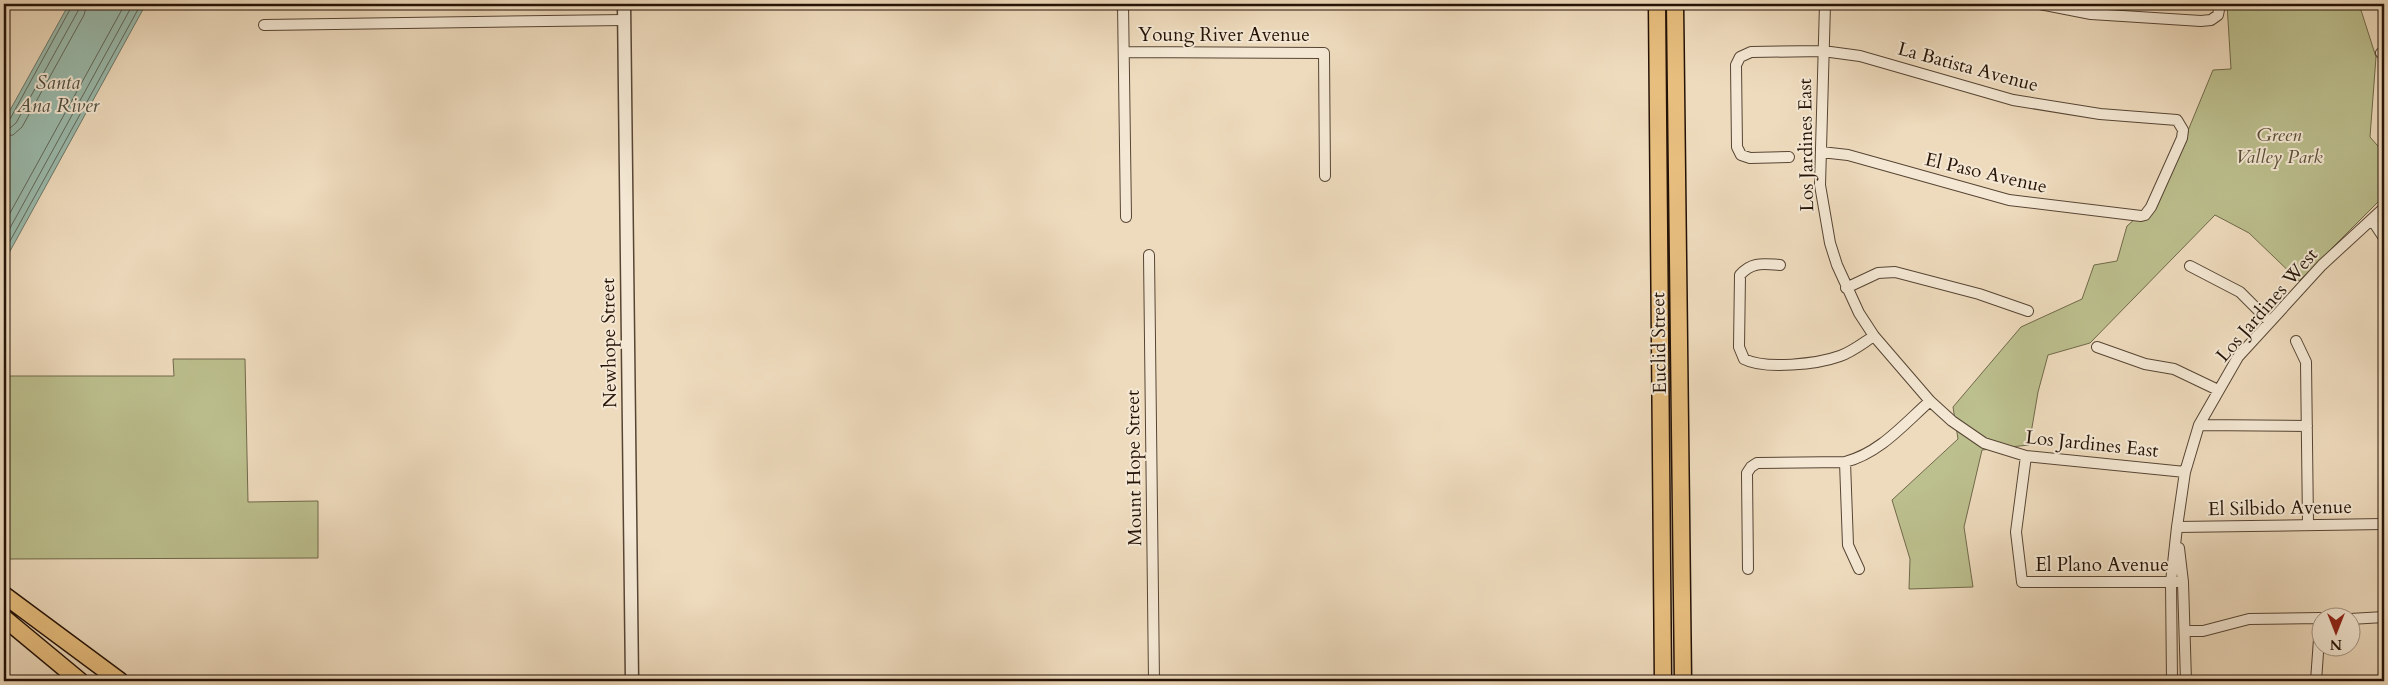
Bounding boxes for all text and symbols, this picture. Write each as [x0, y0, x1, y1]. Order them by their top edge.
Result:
street label: Young River Avenue [1138, 22, 1310, 48]
street label: La Batista Avenue [1895, 36, 2041, 98]
water label: Santa Ana River [16, 69, 101, 119]
street label: Los Jardines East [1792, 78, 1820, 212]
park label: Green Valley Park [2235, 122, 2323, 170]
street label: El Paso Avenue [1922, 146, 2050, 200]
street label: Los Jardines West [2210, 242, 2324, 368]
street label: Newhope Street [595, 278, 623, 408]
street label: Euclid Street [1645, 292, 1673, 394]
street label: Mount Hope Street [1120, 390, 1148, 546]
street label: Los Jardines East [2024, 424, 2160, 464]
street label: El Silbido Avenue [2208, 494, 2352, 522]
street label: El Plano Avenue [2035, 552, 2169, 578]
north arrow [2310, 608, 2360, 658]
text: N [2330, 635, 2342, 654]

